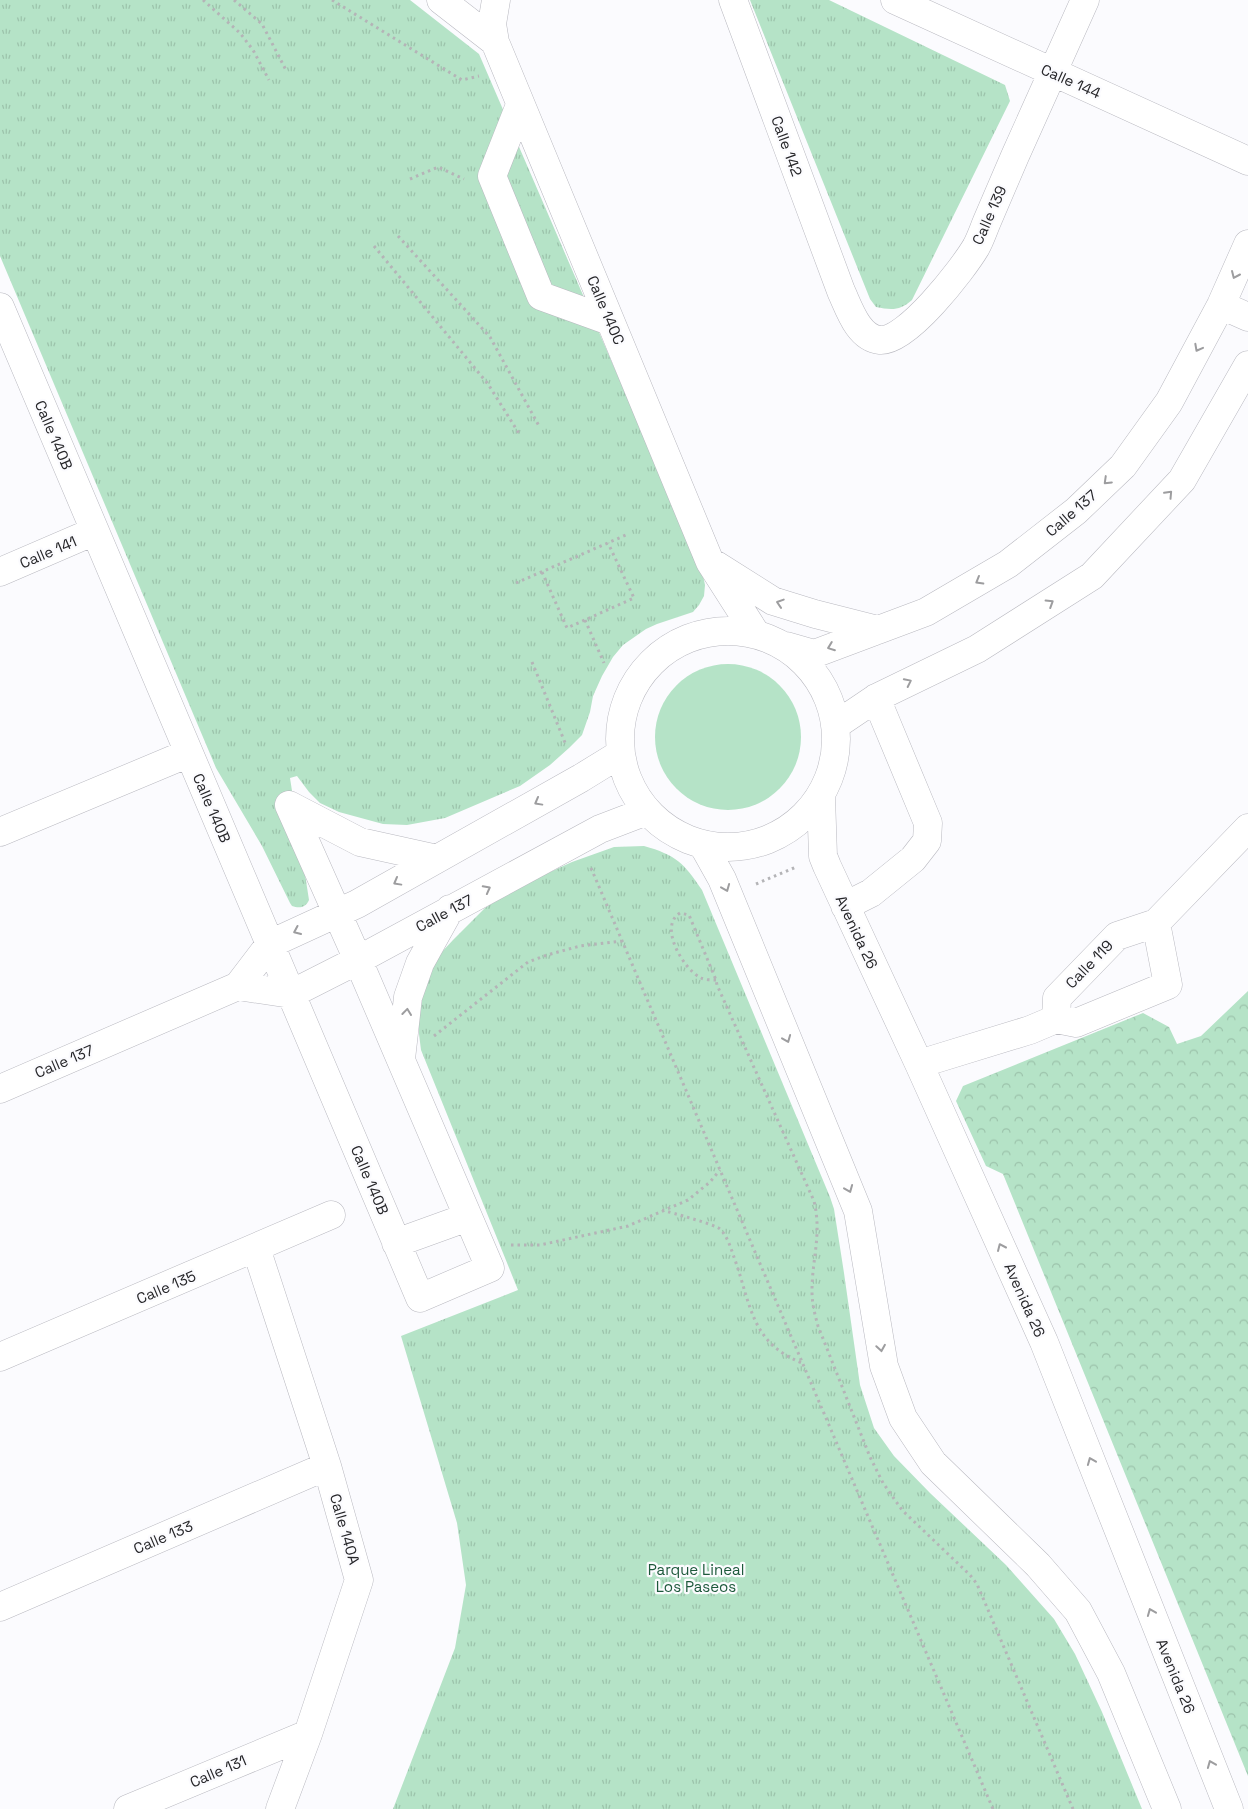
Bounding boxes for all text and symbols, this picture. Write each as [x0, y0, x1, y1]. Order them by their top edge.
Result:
street label: Calle 144 [1038, 59, 1104, 103]
street label: Calle 142 [767, 113, 807, 179]
street label: Calle 139 [968, 182, 1010, 248]
one-way arrow [1230, 270, 1241, 279]
street label: Calle 140C [583, 273, 629, 347]
one-way arrow [1194, 342, 1204, 351]
street label: Calle 140B [31, 397, 77, 473]
one-way arrow [1104, 475, 1113, 484]
street label: Calle 137 [1041, 485, 1101, 541]
one-way arrow [1163, 491, 1172, 500]
street label: Calle 141 [17, 532, 79, 572]
one-way arrow [976, 575, 985, 585]
one-way arrow [777, 599, 785, 609]
one-way arrow [1044, 600, 1053, 609]
one-way arrow [828, 641, 836, 651]
one-way arrow [903, 678, 912, 688]
street label: Calle 140B [189, 770, 235, 846]
one-way arrow [535, 796, 544, 806]
one-way arrow [393, 875, 402, 885]
one-way arrow [719, 883, 730, 892]
one-way arrow [482, 886, 491, 896]
street label: Calle 137 [412, 890, 476, 936]
street label: Avenida 26 [832, 892, 882, 972]
one-way arrow [293, 925, 302, 936]
street label: Calle 119 [1061, 936, 1117, 992]
one-way arrow [401, 1008, 412, 1016]
one-way arrow [782, 1034, 792, 1042]
street label: Calle 137 [32, 1040, 96, 1082]
street label: Calle 140B [347, 1142, 393, 1218]
one-way arrow [843, 1184, 854, 1193]
one-way arrow [997, 1243, 1008, 1252]
street label: Avenida 26 [1000, 1260, 1050, 1340]
street label: Calle 135 [133, 1266, 199, 1308]
one-way arrow [875, 1344, 886, 1352]
one-way arrow [1087, 1457, 1098, 1466]
street label: Calle 140A [326, 1491, 364, 1567]
street label: Calle 133 [130, 1516, 196, 1558]
park label: Parque Lineal Los Paseos [648, 1560, 744, 1596]
one-way arrow [1147, 1609, 1157, 1617]
street label: Avenida 26 [1152, 1636, 1200, 1716]
street label: Calle 131 [187, 1751, 249, 1791]
one-way arrow [1207, 1760, 1217, 1769]

